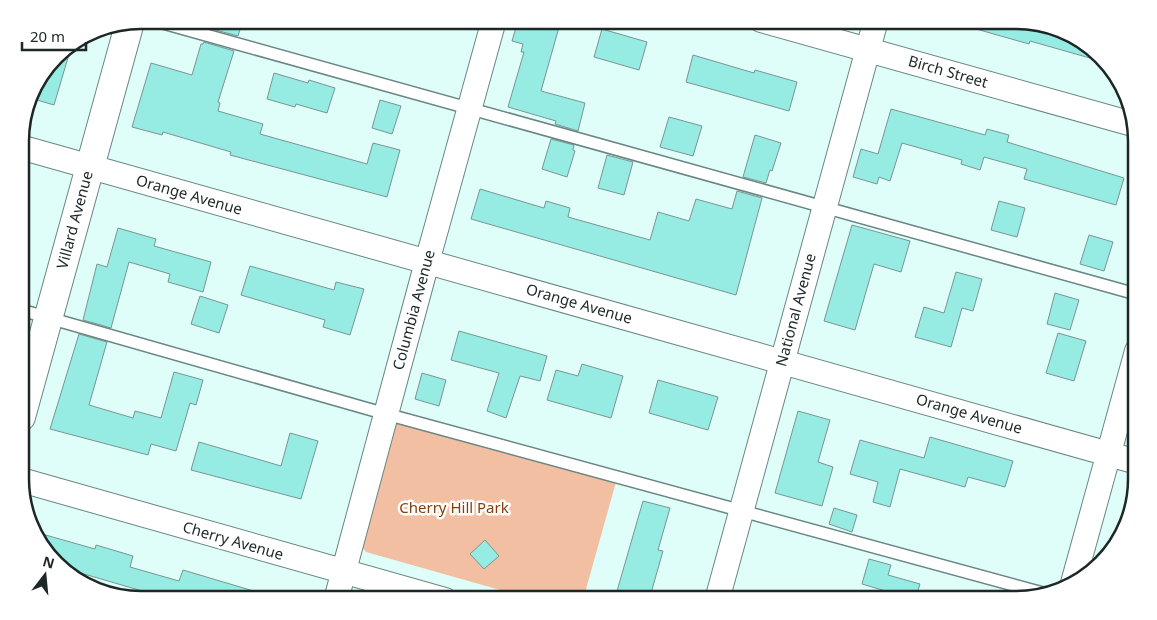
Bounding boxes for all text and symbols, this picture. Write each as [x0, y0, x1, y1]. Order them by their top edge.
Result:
scale bar [22, 20, 86, 52]
text: 20 m [30, 26, 65, 46]
street label: Birch Street [906, 50, 991, 92]
street label: Villard Avenue [51, 169, 97, 271]
street label: Orange Avenue [134, 169, 245, 219]
street label: Columbia Avenue [387, 247, 439, 372]
street label: National Avenue [770, 251, 820, 368]
street label: Orange Avenue [524, 278, 635, 328]
street label: Orange Avenue [914, 388, 1025, 438]
park label: Cherry Hill Park [399, 497, 509, 517]
street label: Cherry Avenue [181, 516, 286, 564]
north arrow [20, 550, 70, 600]
text: N [41, 551, 57, 573]

